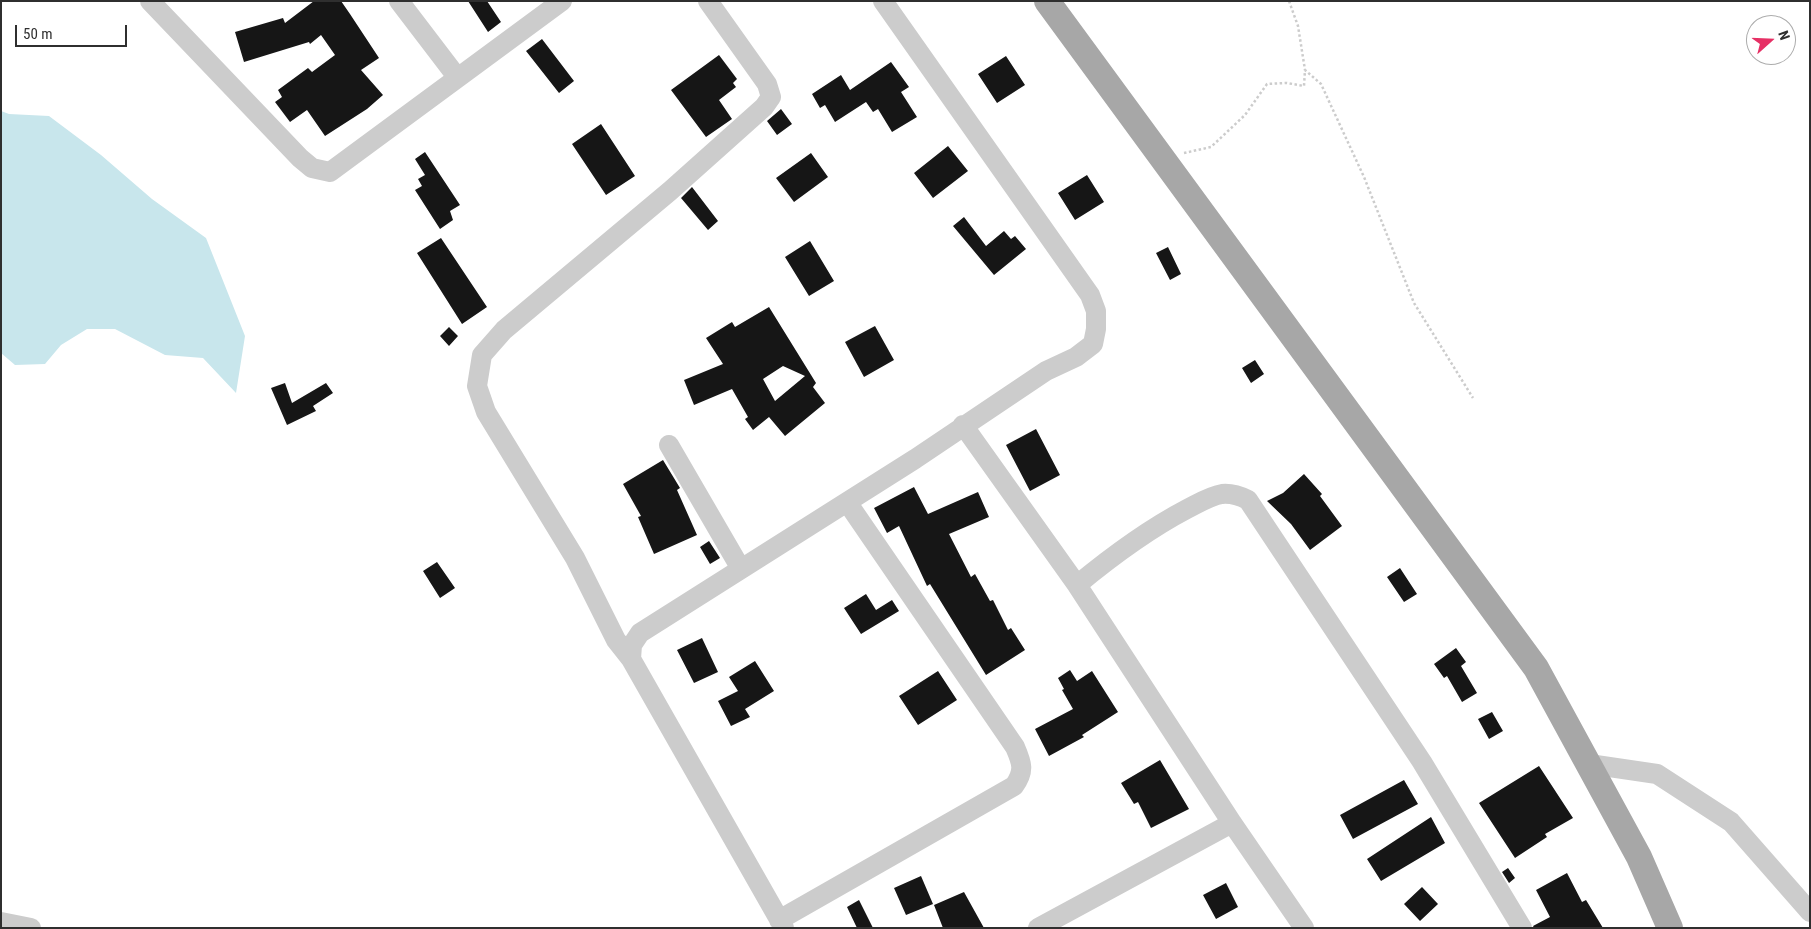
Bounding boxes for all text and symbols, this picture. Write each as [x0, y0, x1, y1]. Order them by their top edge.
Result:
scale bar [18, 15, 130, 47]
north arrow [1746, 15, 1796, 65]
text: 50 m [23, 25, 53, 43]
text: N [1775, 28, 1793, 42]

